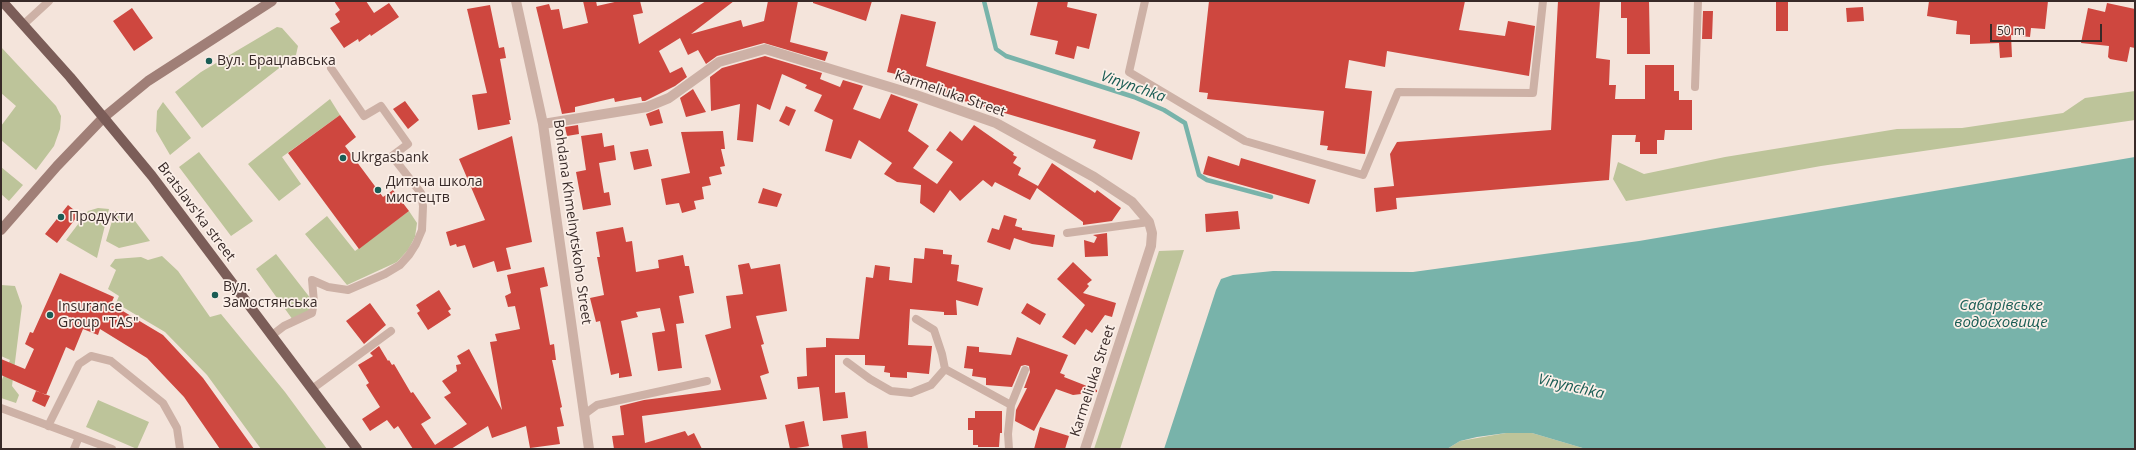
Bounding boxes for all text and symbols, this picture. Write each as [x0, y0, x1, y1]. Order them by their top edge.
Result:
scale bar [1992, 16, 2104, 42]
text: 50 m [1997, 22, 2025, 39]
place label: Вул. Брацлавська [217, 53, 336, 69]
marker: Вул. Брацлавська [204, 56, 214, 66]
street label: Karmeliuka Street [892, 67, 1008, 121]
water label: Vinynchka [1098, 68, 1168, 106]
street label: Bohdana Khmelnytskoho Street [549, 118, 595, 326]
place label: Ukrgasbank [351, 150, 429, 166]
marker: Ukrgasbank [338, 153, 348, 163]
street label: Bratslavs'ka street [153, 159, 239, 265]
place label: Дитяча школа мистецтв [386, 174, 483, 206]
marker: Дитяча школа мистецтв [373, 185, 383, 195]
place label: Продукти [69, 209, 134, 225]
marker: Продукти [56, 212, 66, 222]
place label: Вул. Замостянська [223, 279, 318, 312]
marker: Вул. Замостянська [210, 290, 220, 300]
water label: Сабарівське водосховище [1954, 297, 2048, 332]
place label: Insurance Group "TAS" [58, 299, 139, 332]
marker: Insurance Group "TAS" [45, 310, 55, 320]
street label: Karmeliuka Street [1067, 323, 1119, 439]
water label: Vinynchka [1536, 371, 1606, 403]

